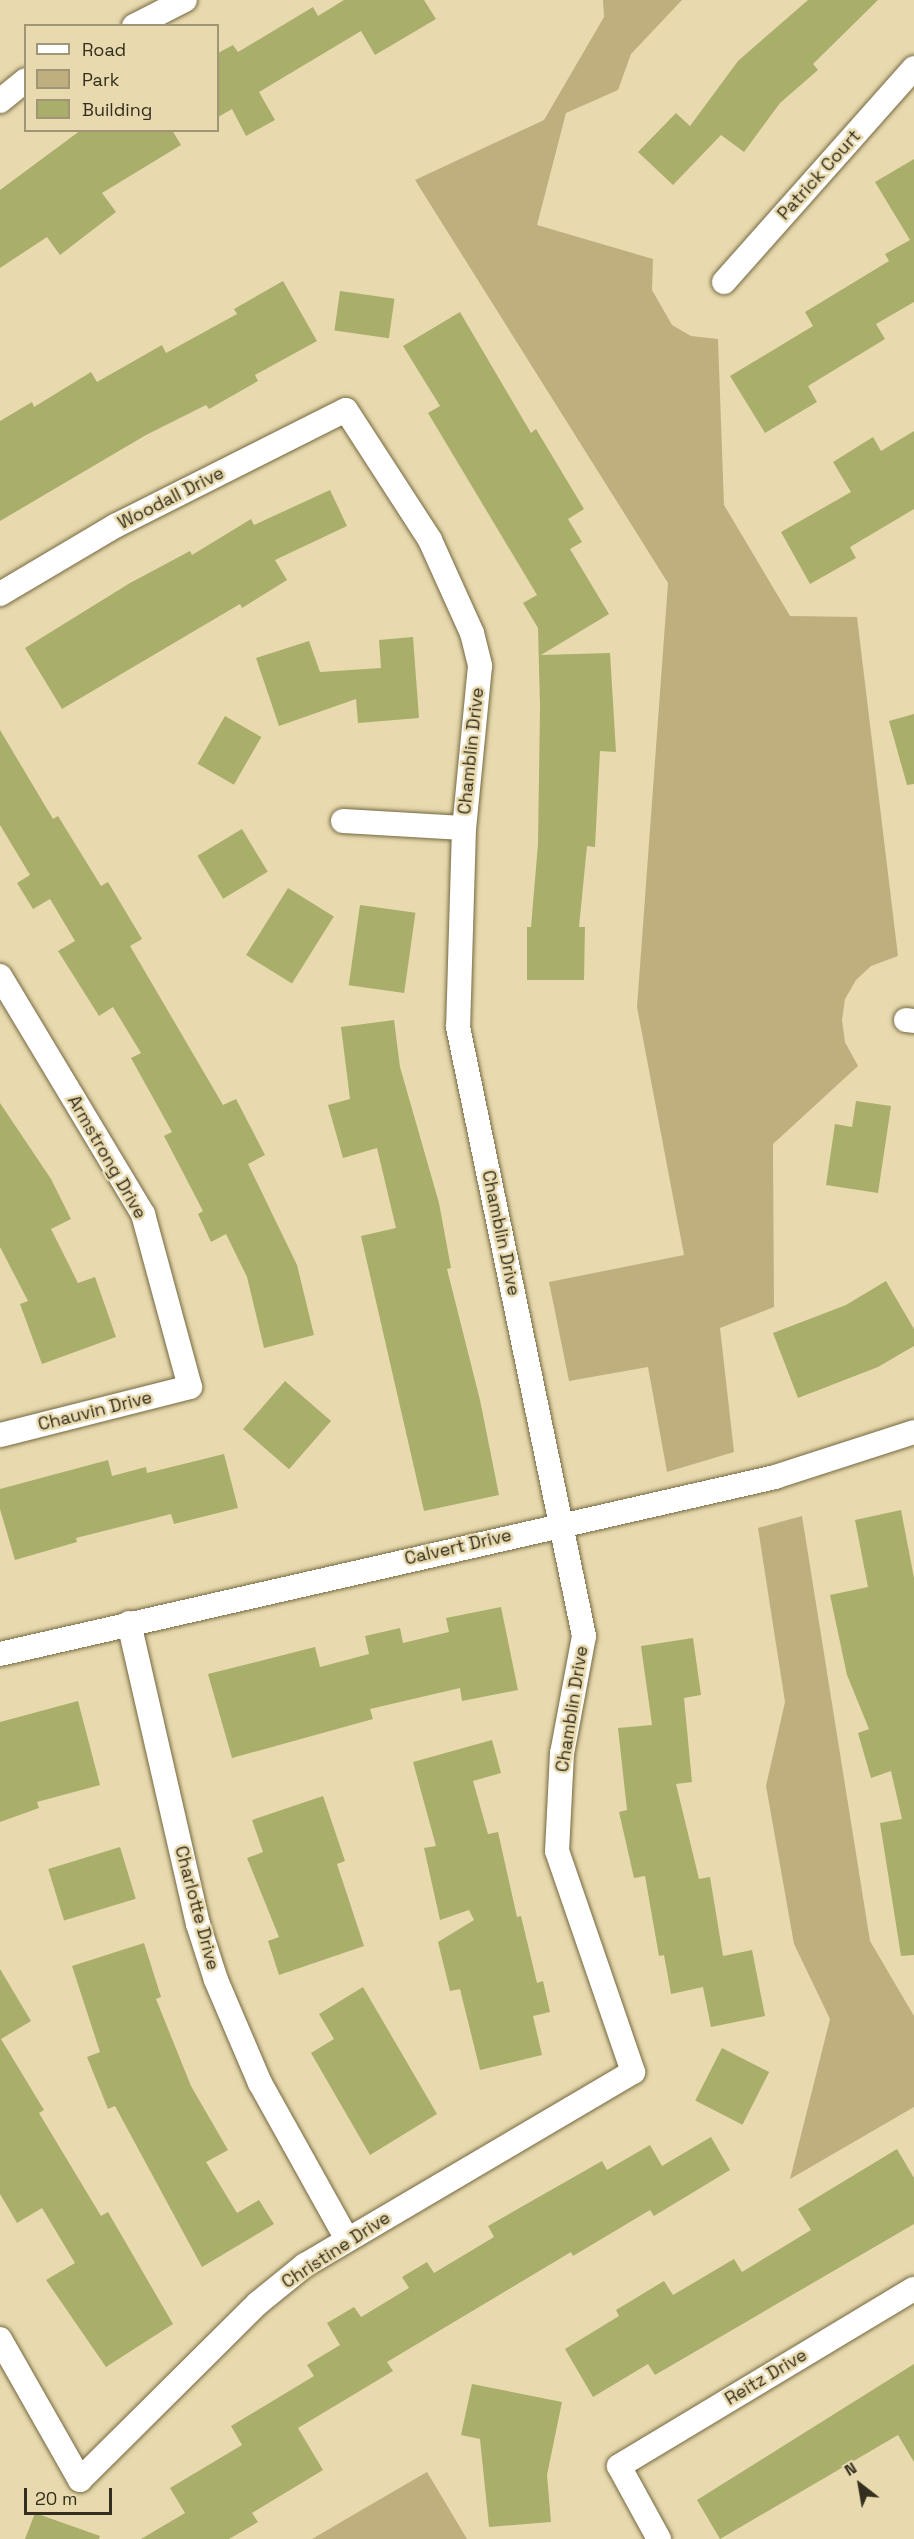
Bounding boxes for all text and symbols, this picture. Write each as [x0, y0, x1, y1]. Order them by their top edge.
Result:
legend [24, 24, 219, 132]
text: Road [82, 38, 126, 61]
text: Park [82, 68, 119, 91]
text: Building [82, 98, 152, 121]
street label: Patrick Court [773, 126, 865, 224]
street label: Woodall Drive [114, 462, 228, 534]
street label: Chamblin Drive [454, 686, 488, 816]
street label: Armstrong Drive [63, 1091, 151, 1223]
street label: Chamblin Drive [477, 1168, 525, 1298]
street label: Chauvin Drive [36, 1386, 154, 1436]
street label: Calvert Drive [402, 1524, 514, 1570]
street label: Chamblin Drive [551, 1644, 593, 1774]
street label: Charlotte Drive [170, 1844, 224, 1972]
street label: Christine Drive [278, 2207, 394, 2293]
street label: Reitz Drive [721, 2344, 811, 2410]
north arrow [830, 2455, 890, 2515]
text: N [840, 2457, 860, 2481]
scale bar [27, 2476, 116, 2514]
text: 20 m [35, 2487, 78, 2510]

